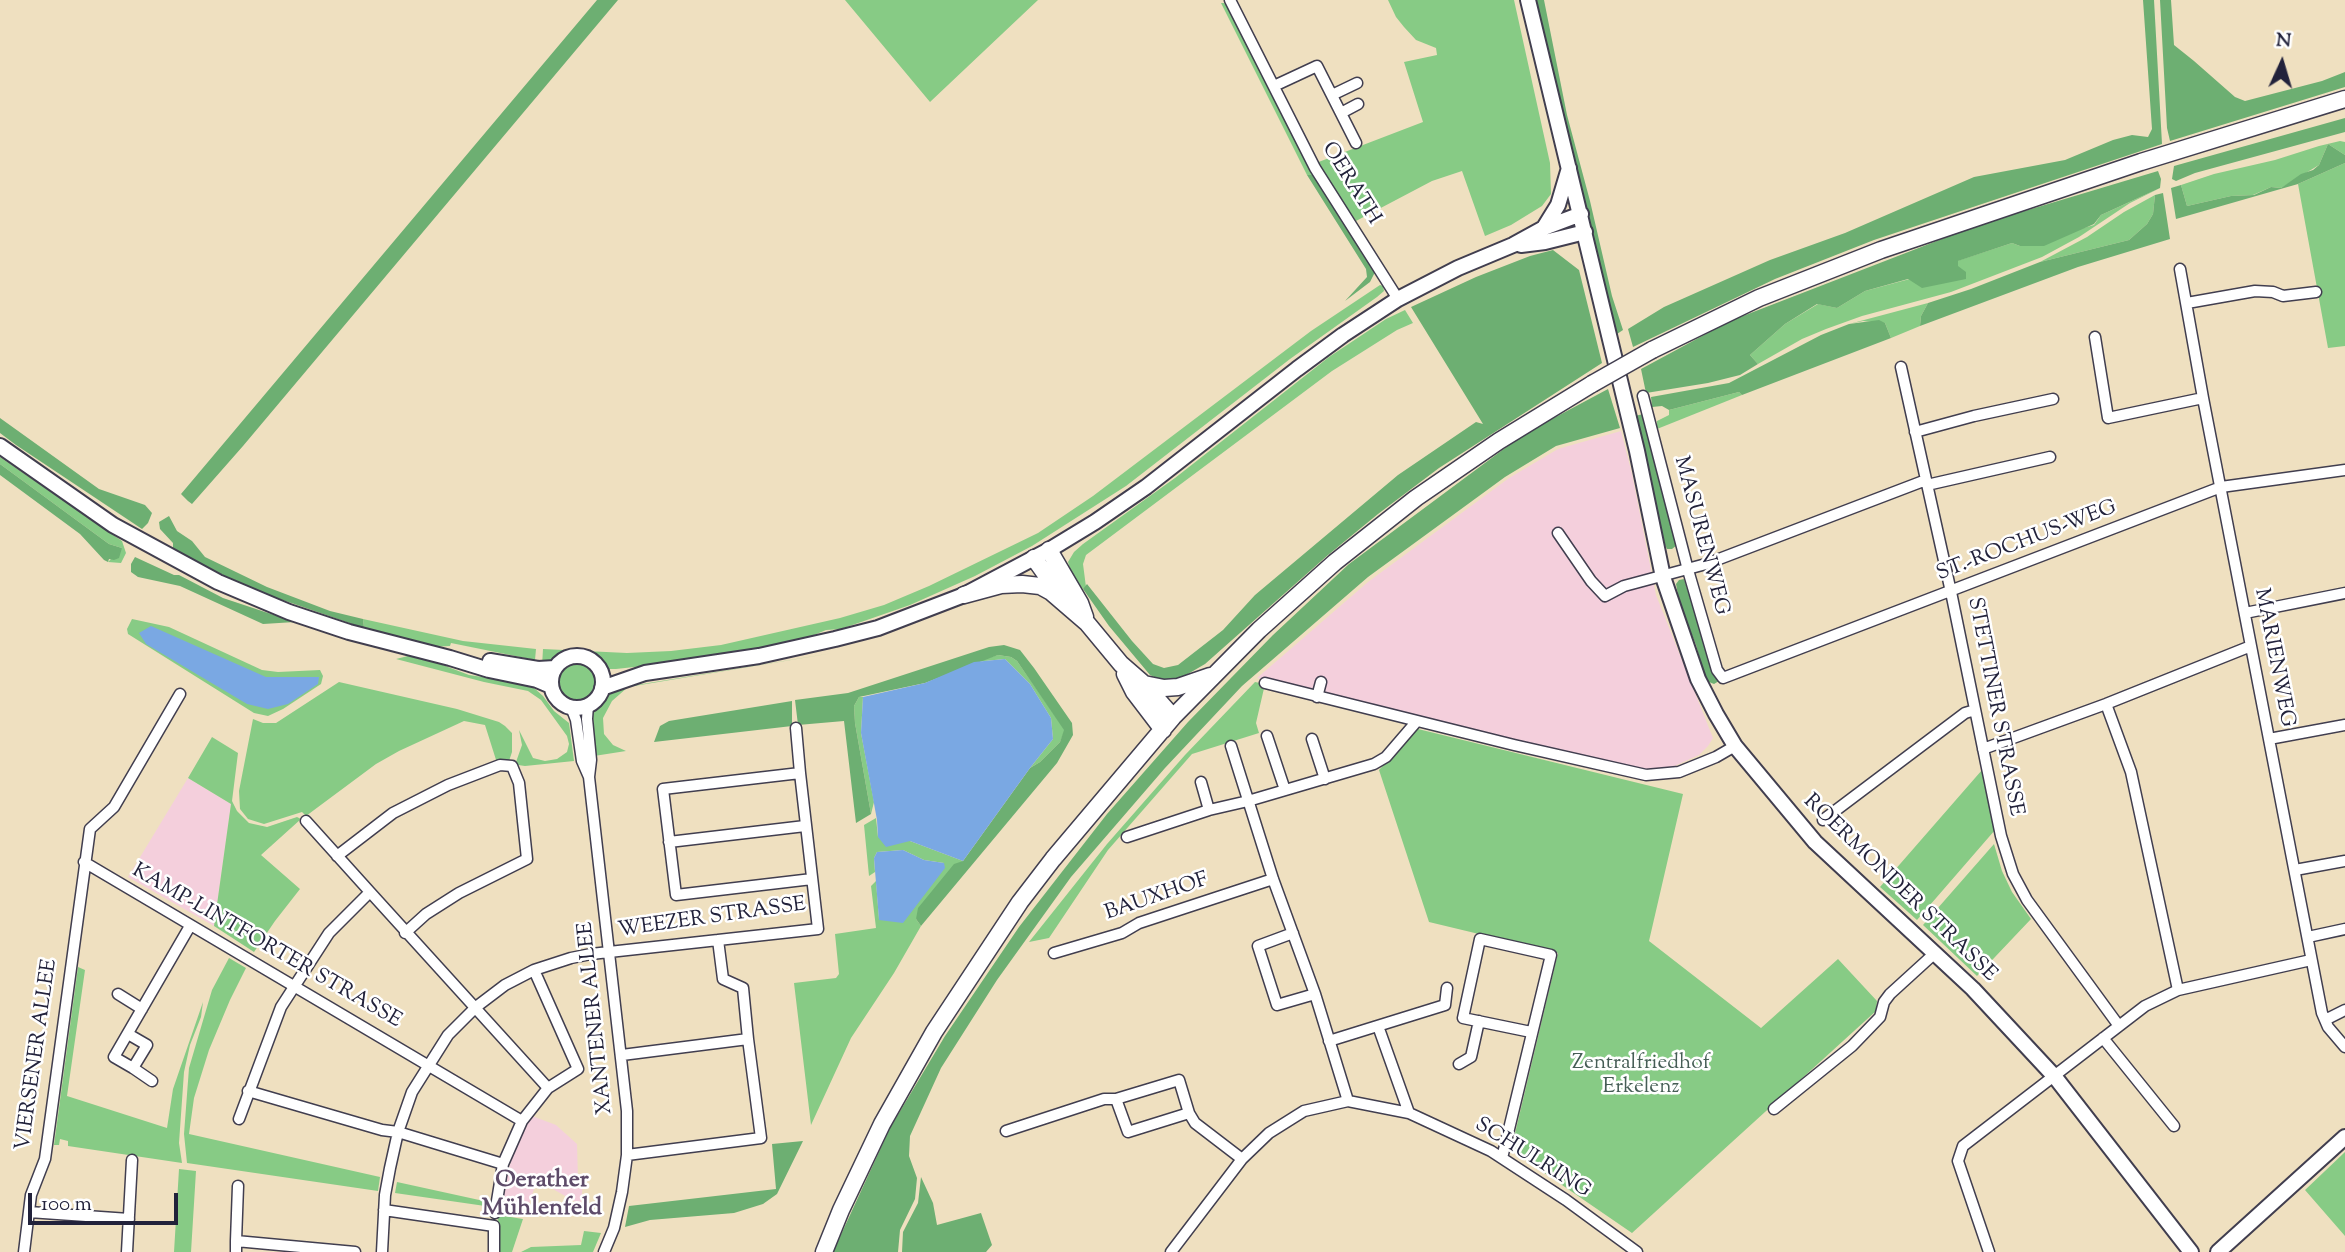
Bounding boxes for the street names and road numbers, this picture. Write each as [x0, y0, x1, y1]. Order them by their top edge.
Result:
street label: OERATH [1315, 138, 1385, 230]
street label: MASURENWEG [1667, 454, 1733, 618]
street label: ST.-ROCHUS-WEG [1933, 496, 2121, 588]
street label: MARIENWEG [2247, 586, 2299, 730]
street label: STETTINER STRASSE [1960, 596, 2028, 818]
street label: ROERMONDER STRASSE [1797, 790, 2001, 988]
street label: KAMP-LINTFORTER STRASSE [127, 859, 405, 1035]
street label: BAUXHOF [1102, 869, 1212, 927]
street label: WEEZER STRASSE [616, 893, 808, 945]
street label: XANTENER ALLEE [574, 920, 620, 1116]
street label: VIERSENER ALLEE [12, 958, 64, 1152]
street label: SCHULRING [1469, 1113, 1595, 1205]

